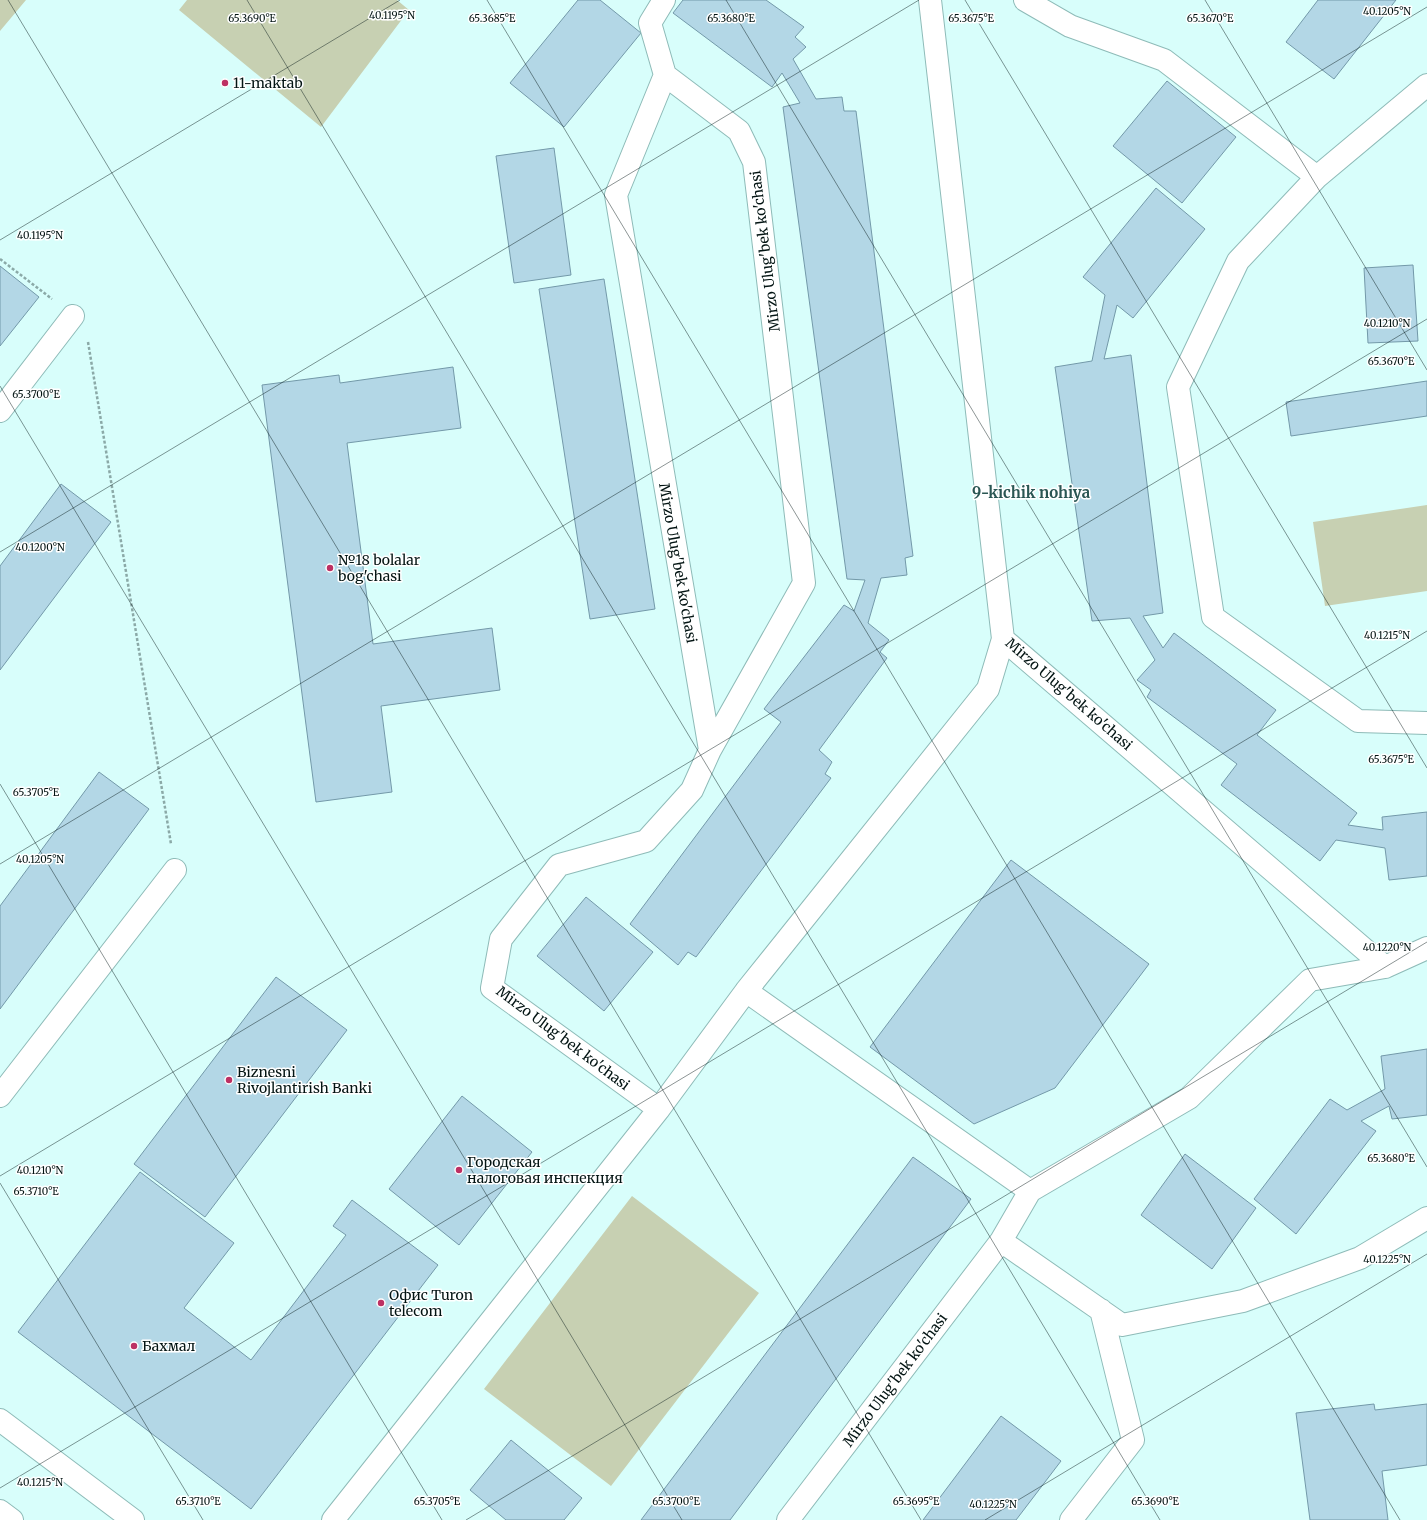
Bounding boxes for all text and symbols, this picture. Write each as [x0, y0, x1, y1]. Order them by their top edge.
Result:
text: 40.1205°N [1363, 5, 1411, 18]
text: 40.1195°N [369, 9, 415, 22]
text: 65.3690°E [228, 12, 276, 25]
text: 65.3685°E [469, 12, 516, 25]
text: 65.3680°E [707, 12, 756, 25]
text: 65.3675°E [948, 12, 994, 25]
text: 65.3670°E [1187, 12, 1234, 25]
place label: 11-maktab [233, 74, 303, 92]
marker: 11-maktab [220, 78, 230, 88]
street label: Mirzo Ulug'bek ko'chasi [746, 169, 784, 333]
text: 40.1195°N [17, 229, 63, 242]
text: 40.1210°N [1364, 317, 1411, 330]
text: 65.3670°E [1368, 355, 1415, 368]
text: 65.3700°E [12, 388, 60, 401]
street label: Mirzo Ulug'bek ko'chasi [655, 482, 701, 645]
district label: 9-kichik nohiya [972, 483, 1091, 502]
text: 40.1200°N [15, 541, 65, 554]
place label: №18 bolalar bog'chasi [337, 551, 420, 585]
marker: №18 bolalar bog'chasi [325, 563, 335, 573]
text: 40.1215°N [1364, 629, 1410, 642]
street label: Mirzo Ulug'bek ko'chasi [1002, 634, 1136, 754]
text: 65.3675°E [1368, 753, 1414, 766]
text: 65.3705°E [13, 786, 60, 799]
text: 40.1205°N [16, 853, 64, 866]
text: 40.1220°N [1363, 941, 1412, 954]
street label: Mirzo Ulug'bek ko'chasi [493, 982, 634, 1094]
place label: Biznesni Rivojlantirish Banki [237, 1063, 373, 1097]
marker: Biznesni Rivojlantirish Banki [224, 1075, 234, 1085]
text: 65.3680°E [1367, 1152, 1416, 1165]
place label: Городская налоговая инспекция [467, 1153, 623, 1187]
text: 40.1210°N [17, 1164, 64, 1177]
marker: Городская налоговая инспекция [454, 1165, 464, 1175]
text: 65.3710°E [13, 1185, 59, 1198]
text: 40.1225°N [1363, 1253, 1411, 1266]
place label: Офис Turon telecom [389, 1286, 473, 1320]
marker: Офис Turon telecom [376, 1298, 386, 1308]
street label: Mirzo Ulug'bek ko'chasi [839, 1309, 951, 1450]
place label: Бахмал [142, 1337, 195, 1355]
marker: Бахмал [129, 1341, 139, 1351]
text: 40.1215°N [17, 1476, 63, 1489]
text: 65.3710°E [175, 1495, 221, 1508]
text: 65.3705°E [414, 1495, 461, 1508]
text: 65.3700°E [652, 1495, 700, 1508]
text: 65.3695°E [893, 1495, 940, 1508]
text: 65.3690°E [1131, 1495, 1179, 1508]
text: 40.1225°N [969, 1498, 1017, 1511]

